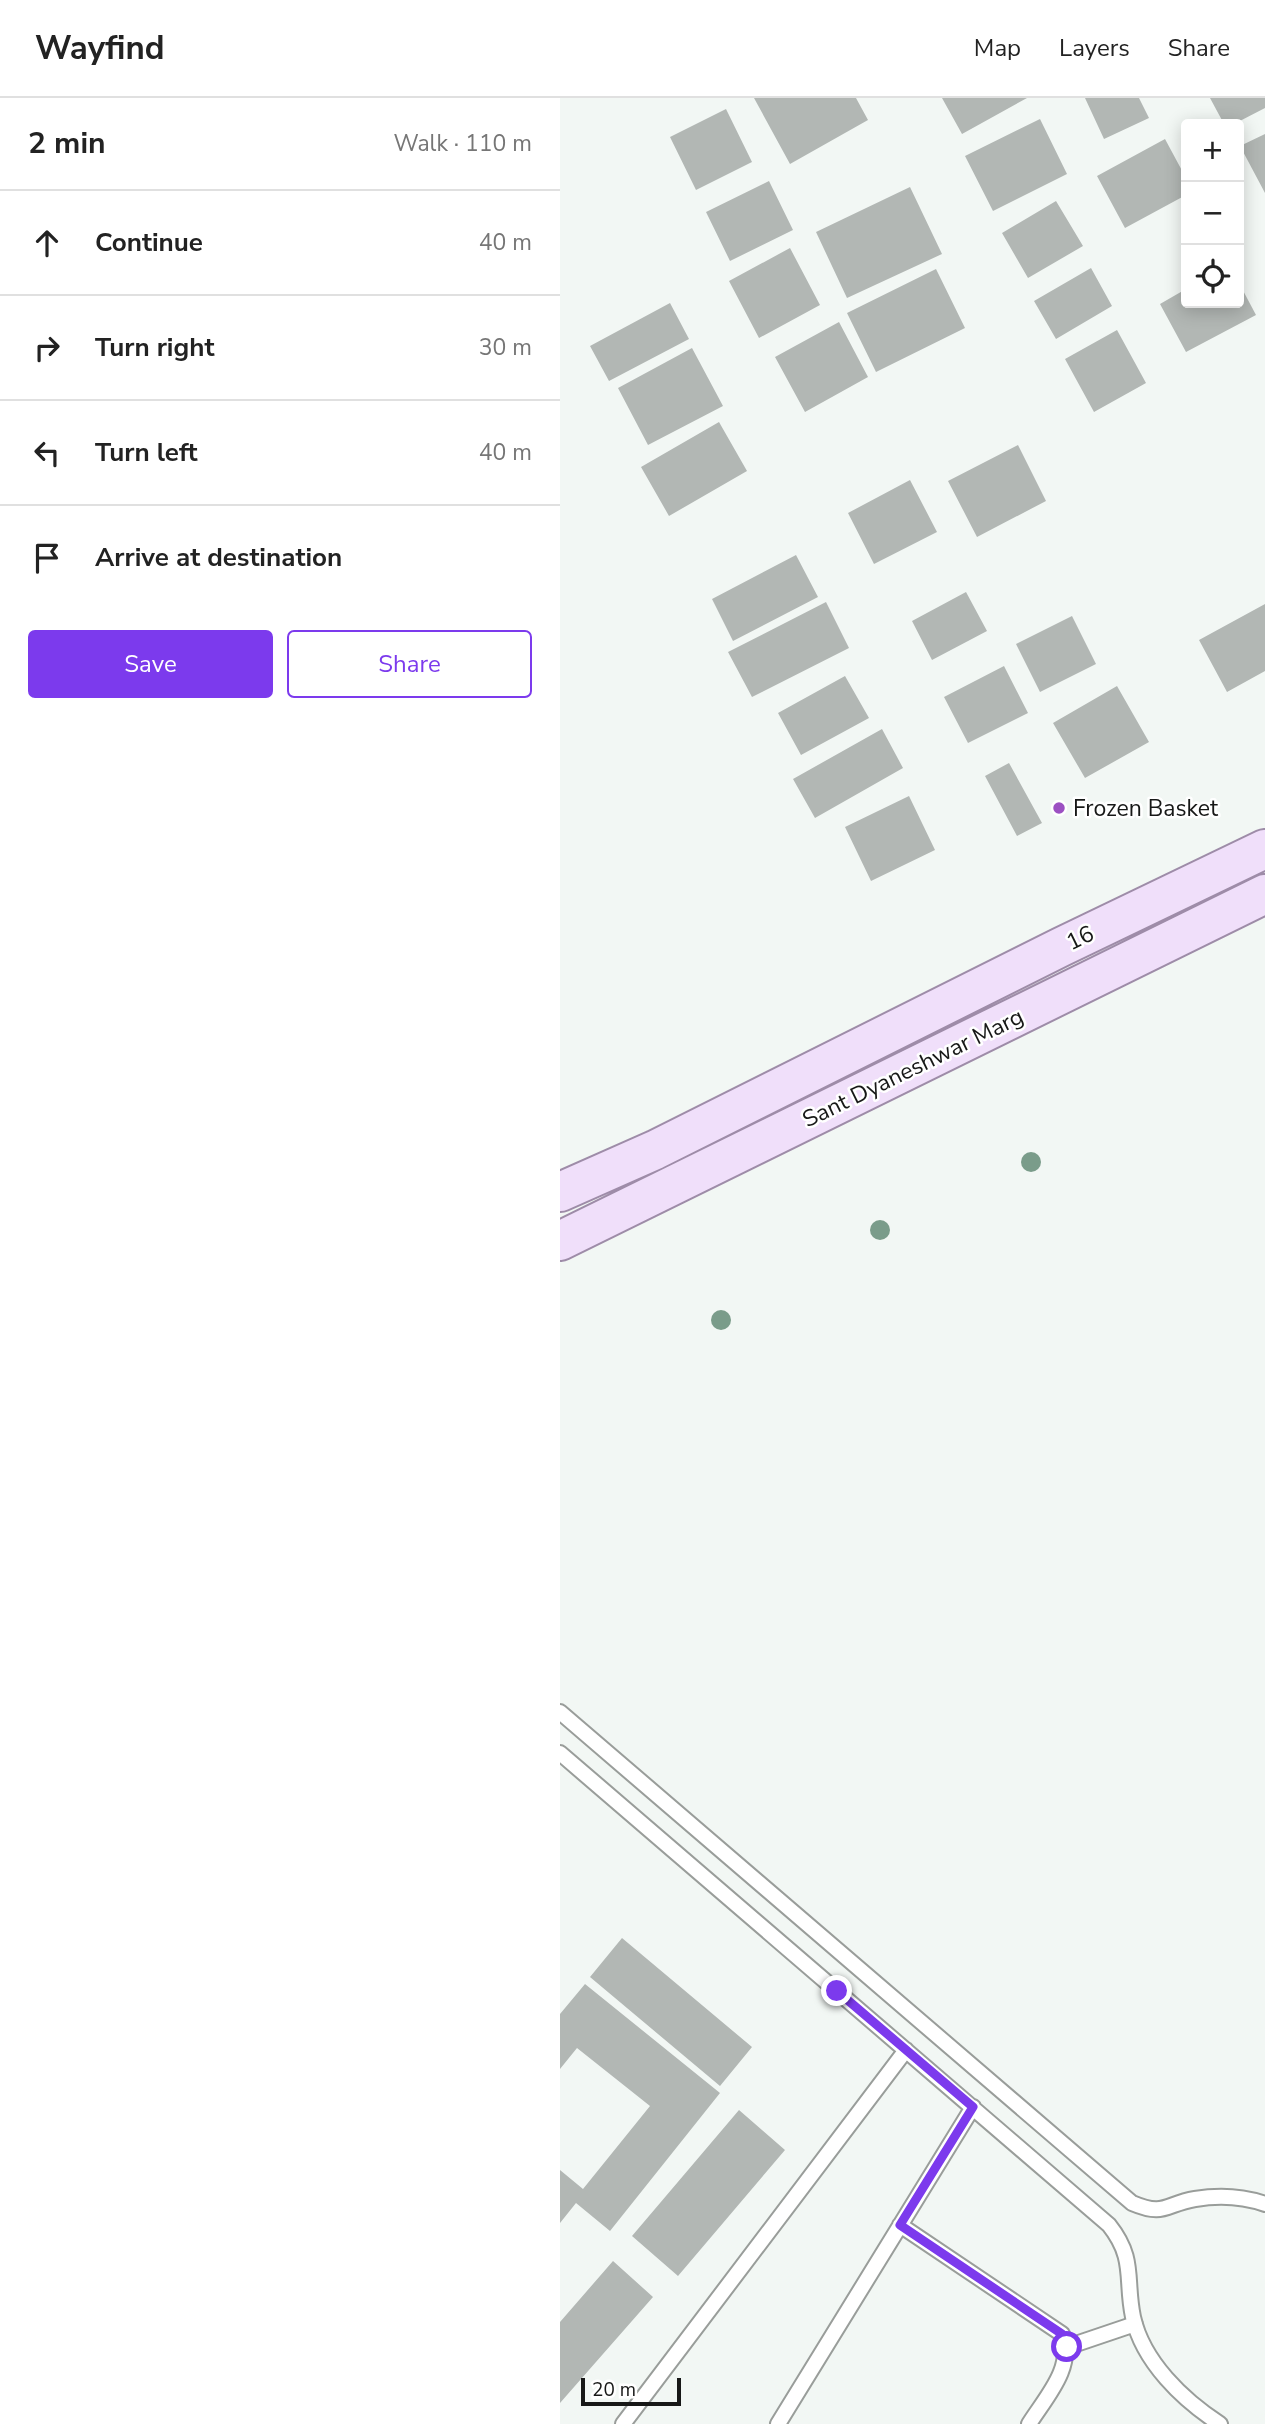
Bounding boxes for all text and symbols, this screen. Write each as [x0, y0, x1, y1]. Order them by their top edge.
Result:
text: Wayfind [35, 26, 165, 71]
text: Map [974, 32, 1021, 64]
text: Layers [1059, 32, 1130, 64]
text: Share [1168, 32, 1230, 64]
map controls [1181, 119, 1244, 308]
button: + [1181, 119, 1244, 182]
text: 2 min [28, 123, 106, 164]
text: Walk · 110 m [393, 128, 532, 159]
button: − [1181, 182, 1244, 245]
icon: ahead [28, 224, 66, 262]
text: Continue [95, 225, 203, 260]
text: 40 m [479, 227, 532, 258]
button: locate [1181, 245, 1244, 308]
icon: right [28, 329, 66, 367]
text: Turn right [95, 330, 214, 365]
text: 30 m [479, 332, 532, 363]
icon: left [28, 434, 66, 472]
text: Turn left [95, 435, 198, 470]
text: 40 m [479, 437, 532, 468]
icon: arrive [28, 539, 66, 577]
text: Arrive at destination [95, 540, 342, 575]
button: Save [28, 630, 273, 698]
button: Share [287, 630, 532, 698]
place label: Frozen Basket [1073, 793, 1219, 824]
marker: Frozen Basket [1051, 800, 1067, 816]
street label: 16 [1061, 918, 1099, 958]
street label: Sant Dyaneshwar Marg [797, 1001, 1029, 1135]
route end [821, 1975, 852, 2006]
route start [1051, 2331, 1082, 2362]
scale bar [581, 2375, 681, 2407]
text: 20 m [592, 2377, 636, 2403]

